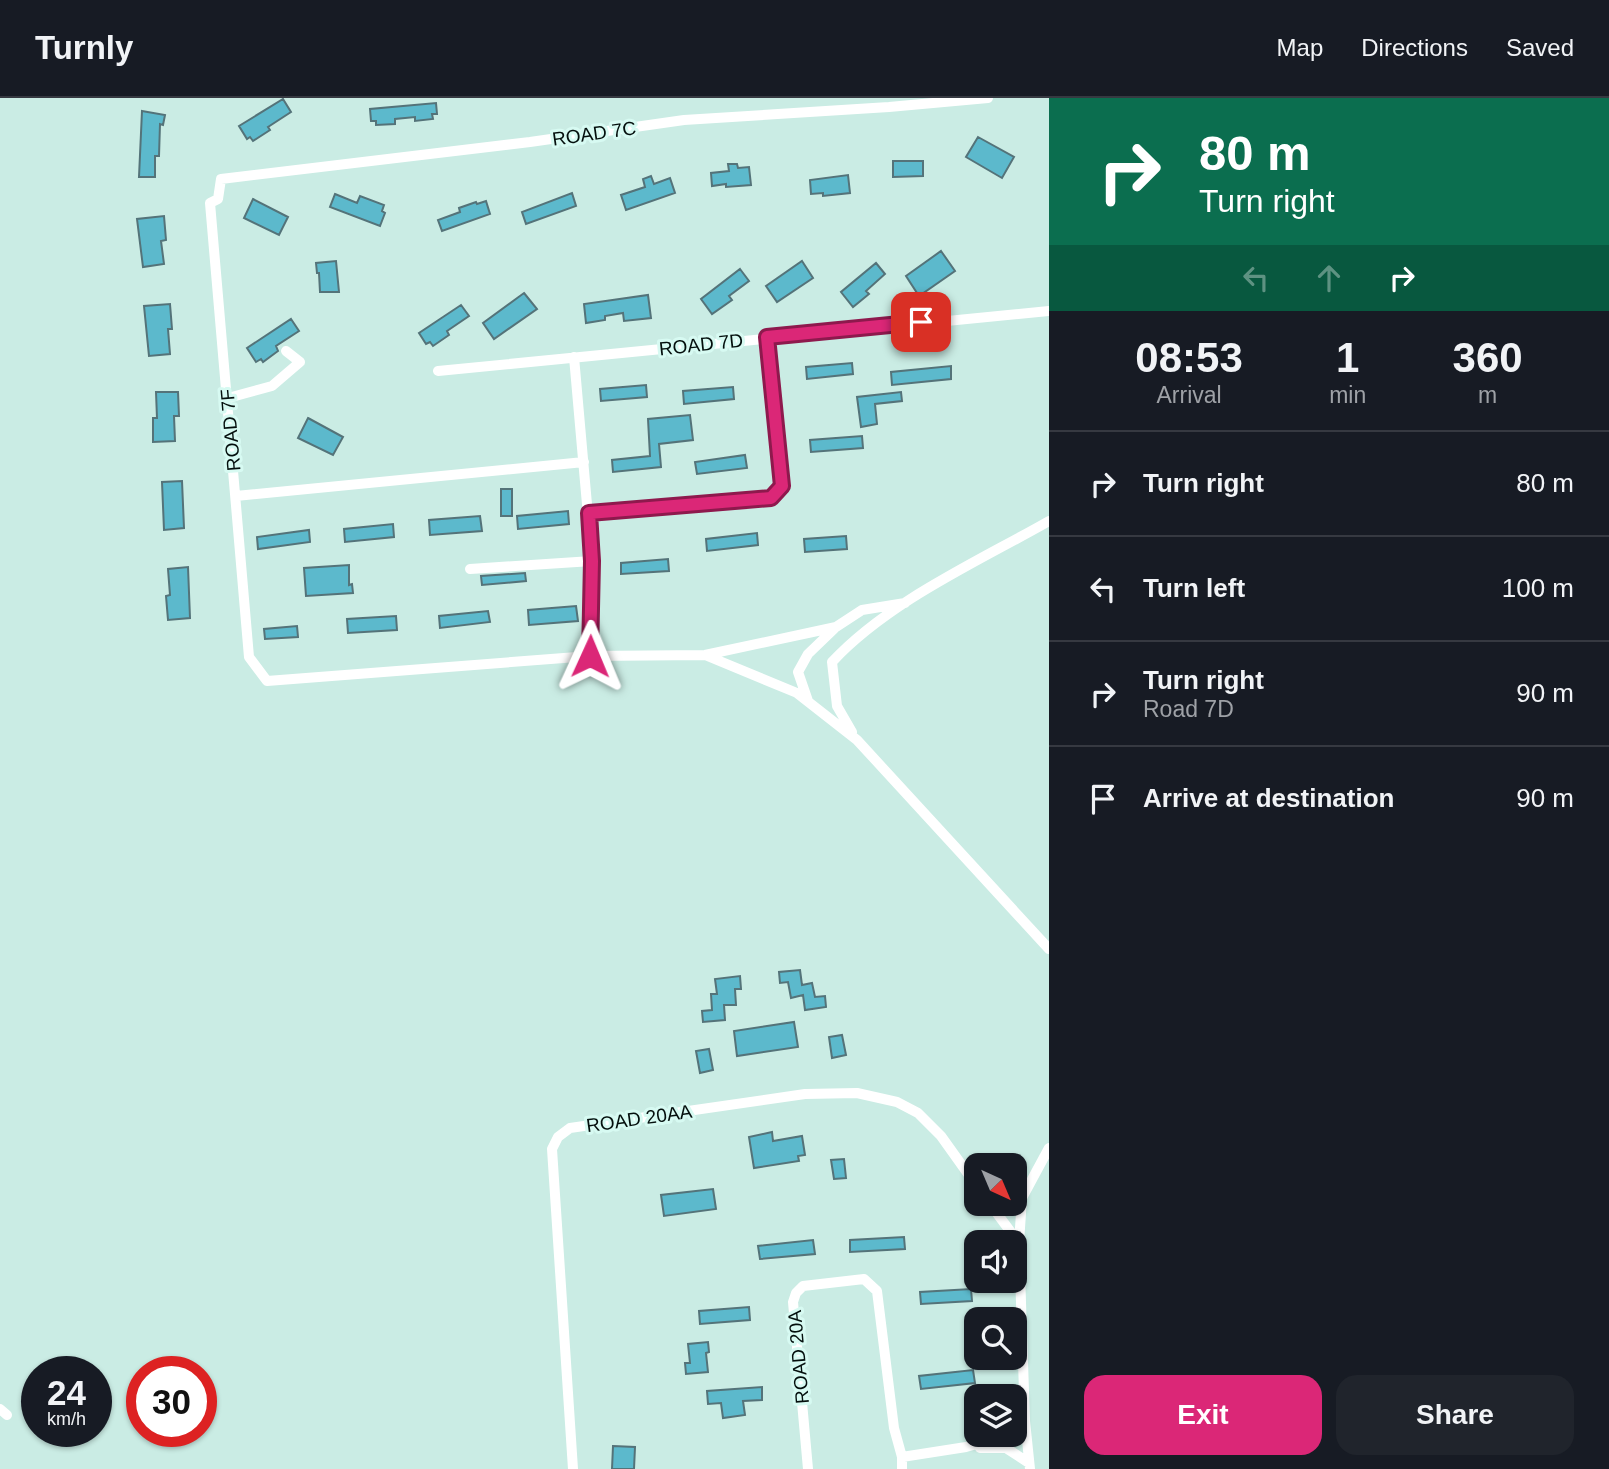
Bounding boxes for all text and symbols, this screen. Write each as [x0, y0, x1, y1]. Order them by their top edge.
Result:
text: Turnly [35, 29, 133, 66]
text: Map [1277, 34, 1323, 61]
text: Directions [1361, 34, 1468, 61]
text: Saved [1506, 34, 1574, 61]
street label: ROAD 7C [551, 117, 637, 150]
icon: right [1084, 126, 1175, 217]
text: 80 m [1199, 126, 1311, 180]
text: Turn right [1199, 183, 1335, 219]
icon: left [1237, 259, 1275, 297]
icon: ahead [1310, 259, 1348, 297]
icon: right [1383, 259, 1421, 297]
pin [891, 292, 951, 352]
icon: arrive [902, 303, 940, 341]
street label: ROAD 7D [658, 330, 744, 359]
text: 08:53 [1135, 334, 1243, 381]
text: 1 [1336, 334, 1359, 381]
text: 360 [1453, 334, 1523, 381]
text: Arrival [1156, 382, 1222, 408]
text: min [1329, 382, 1366, 408]
text: m [1478, 382, 1497, 408]
street label: ROAD 7F [216, 388, 245, 472]
icon: right [1084, 465, 1122, 503]
text: Turn right [1143, 468, 1264, 498]
text: 80 m [1516, 468, 1574, 498]
icon: left [1084, 570, 1122, 608]
text: Turn left [1143, 573, 1245, 603]
text: 100 m [1502, 573, 1574, 603]
position arrow [553, 619, 627, 693]
text: Turn right [1143, 665, 1264, 695]
icon: right [1084, 675, 1122, 713]
text: 90 m [1516, 678, 1574, 708]
text: Road 7D [1143, 696, 1234, 722]
icon: arrive [1084, 780, 1122, 818]
text: Arrive at destination [1143, 783, 1394, 813]
text: 90 m [1516, 783, 1574, 813]
street label: ROAD 20AA [585, 1101, 694, 1136]
north arrow [964, 1153, 1027, 1216]
map controls [964, 1153, 1027, 1447]
button: sound [964, 1230, 1027, 1293]
button: search [964, 1307, 1027, 1370]
street label: ROAD 20A [784, 1309, 813, 1405]
speed limit sign: 30 [126, 1356, 217, 1447]
text: 24 [47, 1373, 86, 1412]
button: Exit [1084, 1375, 1322, 1455]
button: Share [1336, 1375, 1574, 1455]
button: layers [964, 1384, 1027, 1447]
text: km/h [47, 1409, 86, 1429]

